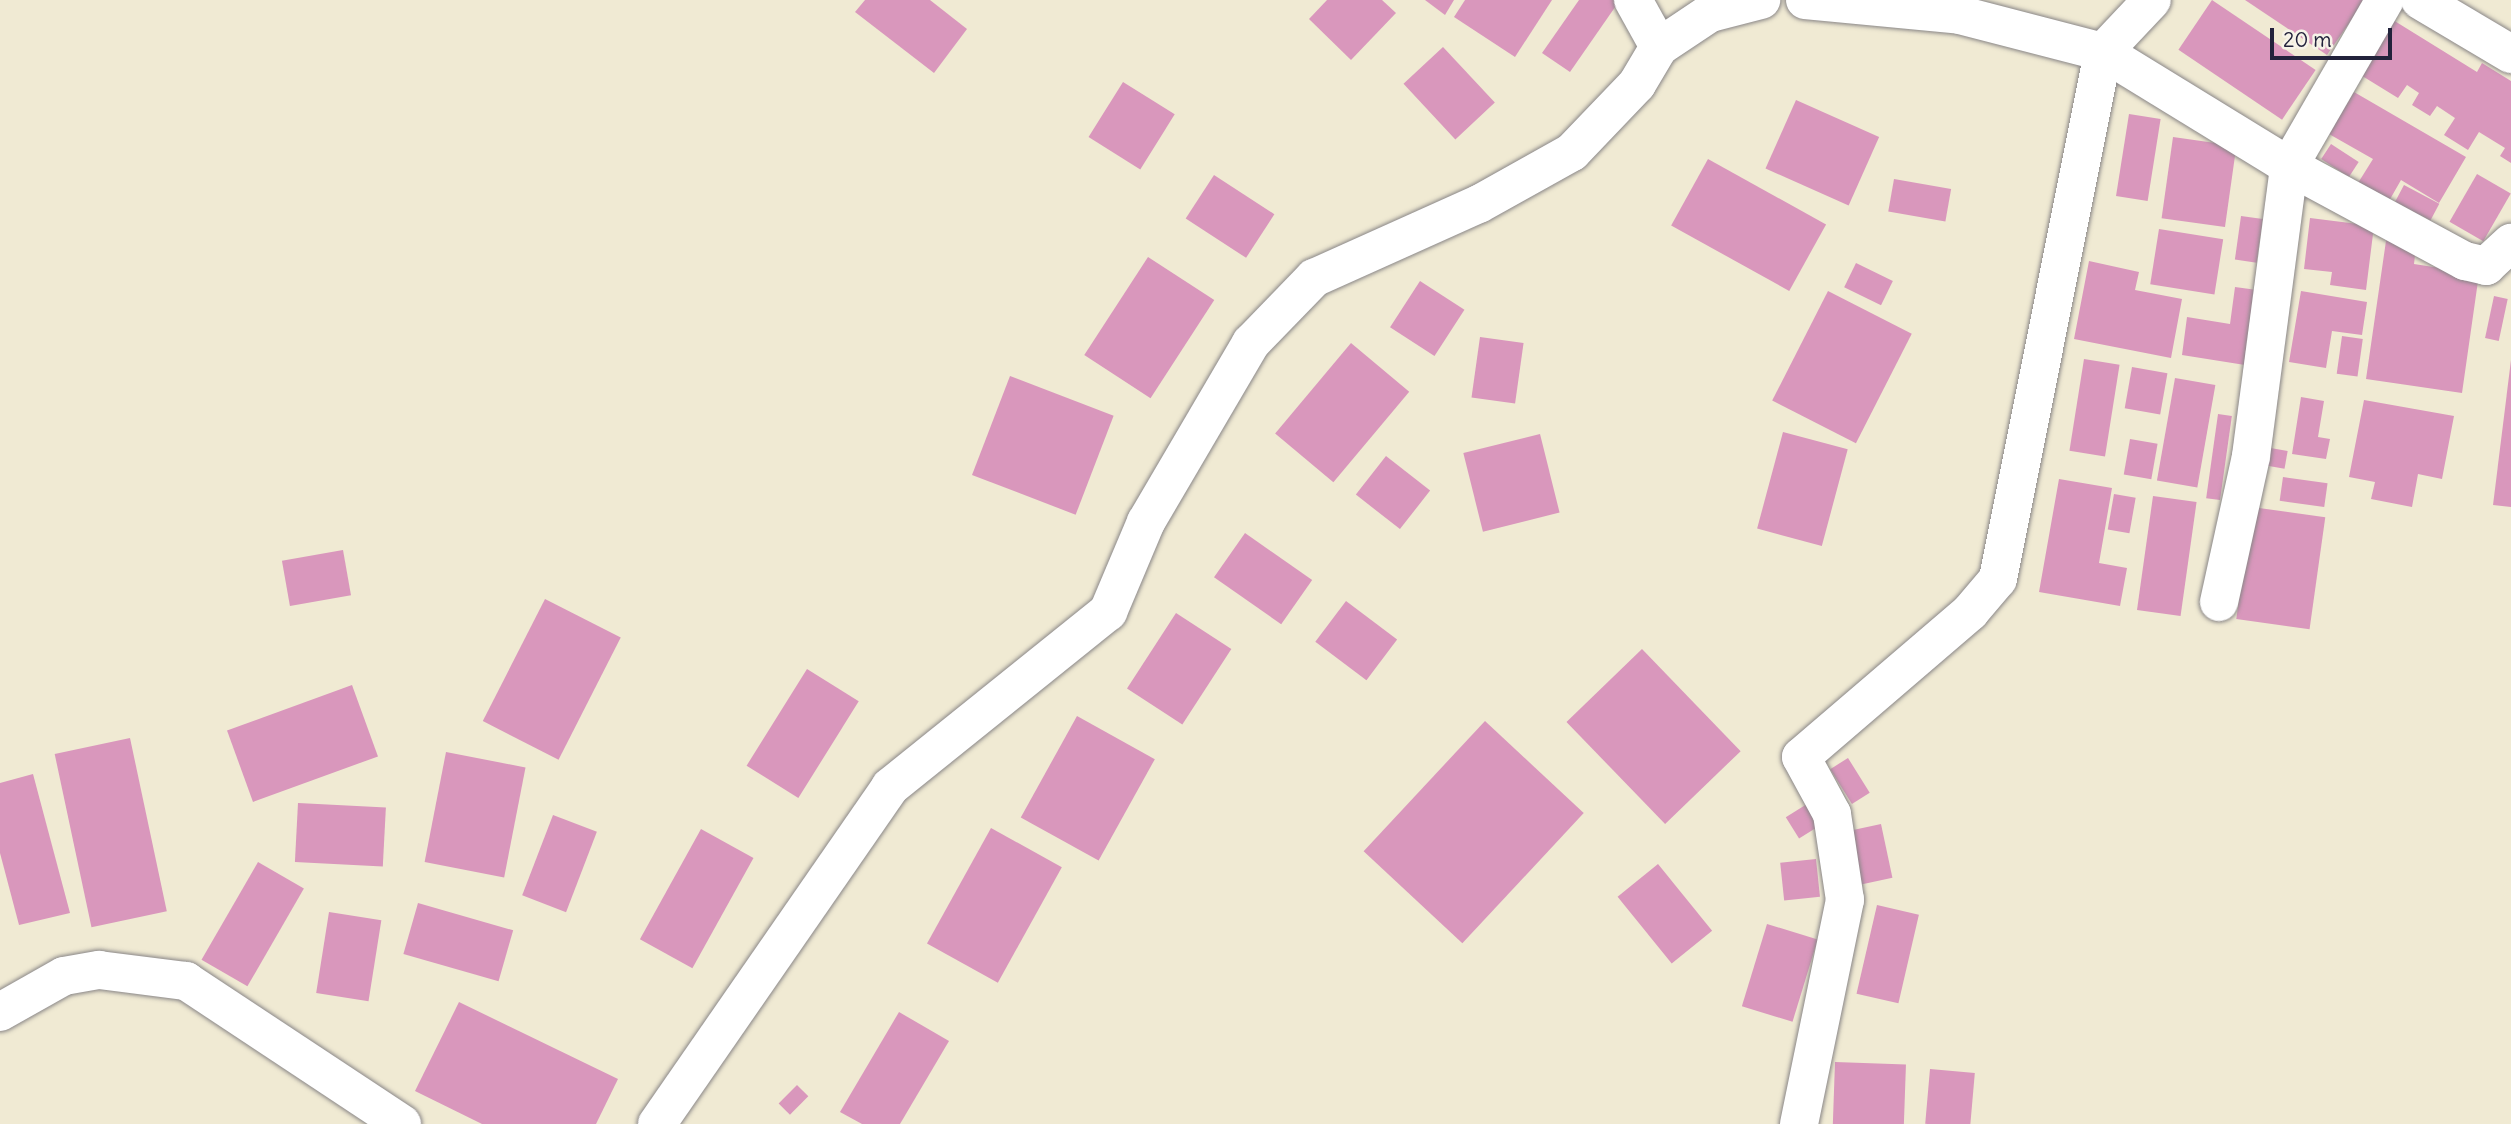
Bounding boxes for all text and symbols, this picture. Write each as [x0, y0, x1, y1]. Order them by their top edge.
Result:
scale bar [2273, 14, 2396, 58]
text: 20 m [2283, 26, 2332, 53]

